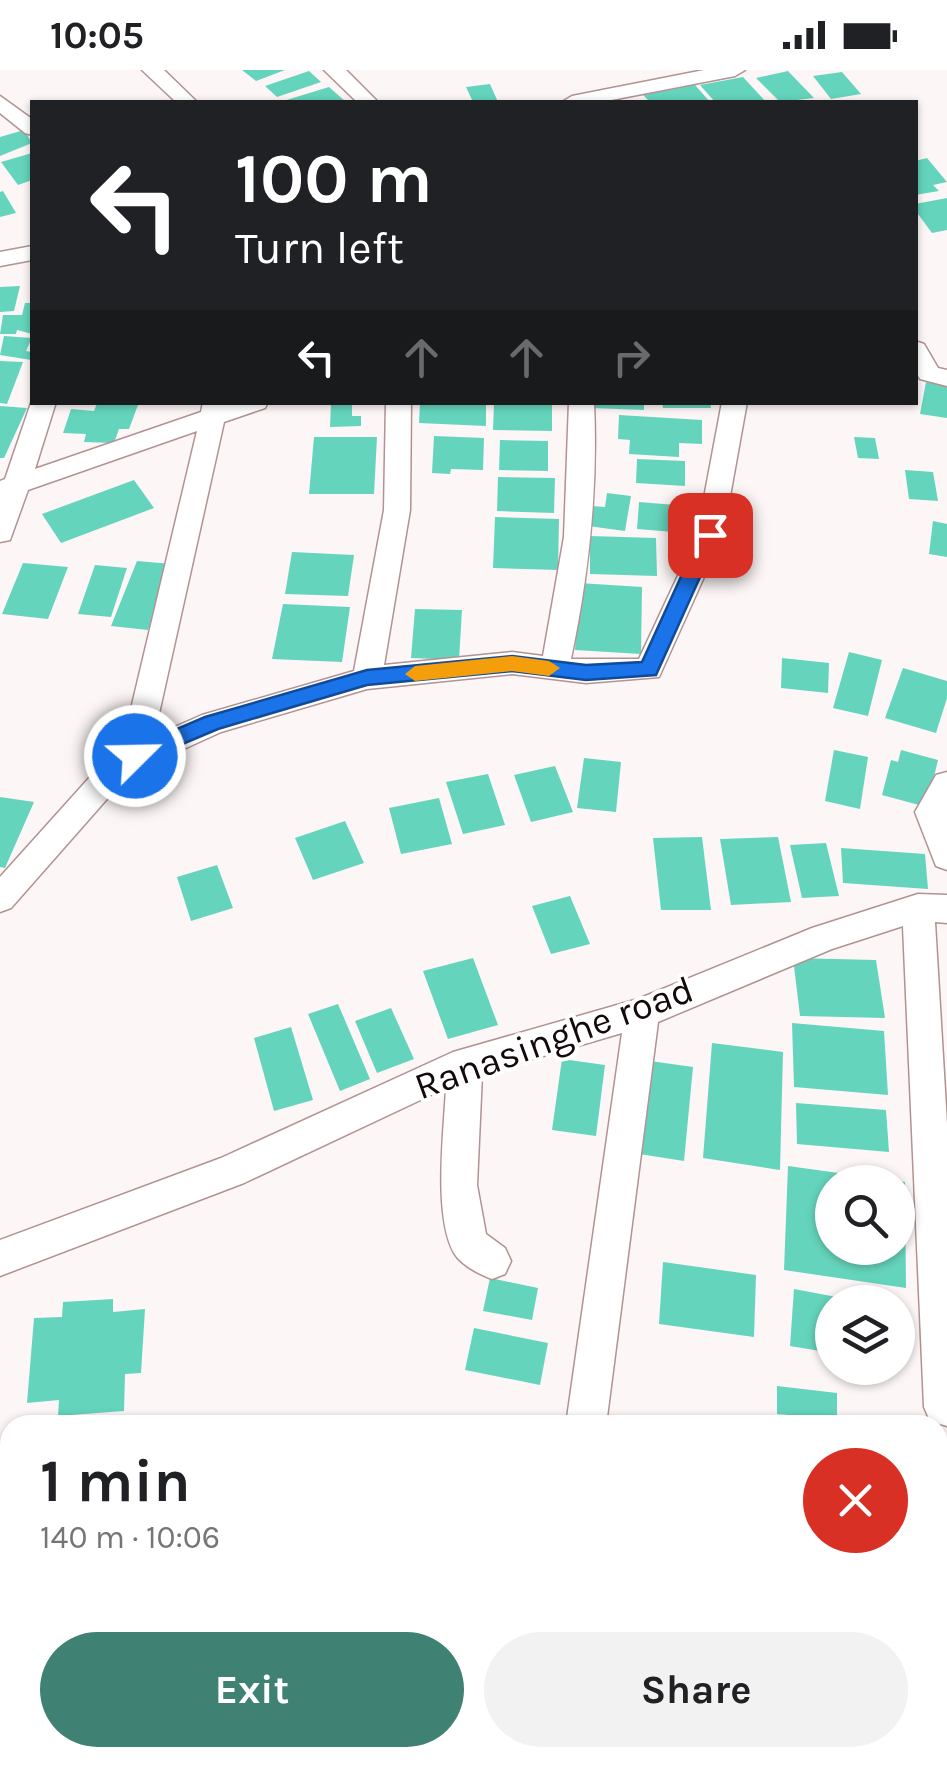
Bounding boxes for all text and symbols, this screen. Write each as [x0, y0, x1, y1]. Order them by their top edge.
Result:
text: 10:05 [50, 13, 144, 58]
text: 100 m [235, 138, 433, 220]
icon: left [70, 140, 200, 270]
text: Turn left [235, 222, 404, 274]
icon: left [289, 330, 344, 385]
icon: ahead [394, 330, 449, 385]
icon: ahead [499, 330, 554, 385]
icon: right [604, 330, 659, 385]
pin [668, 493, 753, 578]
icon: arrive [683, 508, 738, 563]
position arrow [83, 704, 187, 808]
street label: Ranasinghe road [409, 967, 699, 1109]
map controls [815, 1165, 915, 1385]
button: search [815, 1165, 915, 1265]
button: layers [815, 1285, 915, 1385]
text: 1 min [40, 1446, 191, 1516]
button: close [803, 1448, 908, 1553]
text: 140 m · 10:06 [40, 1519, 220, 1556]
button: Exit [40, 1632, 464, 1747]
button: Share [484, 1632, 908, 1747]

